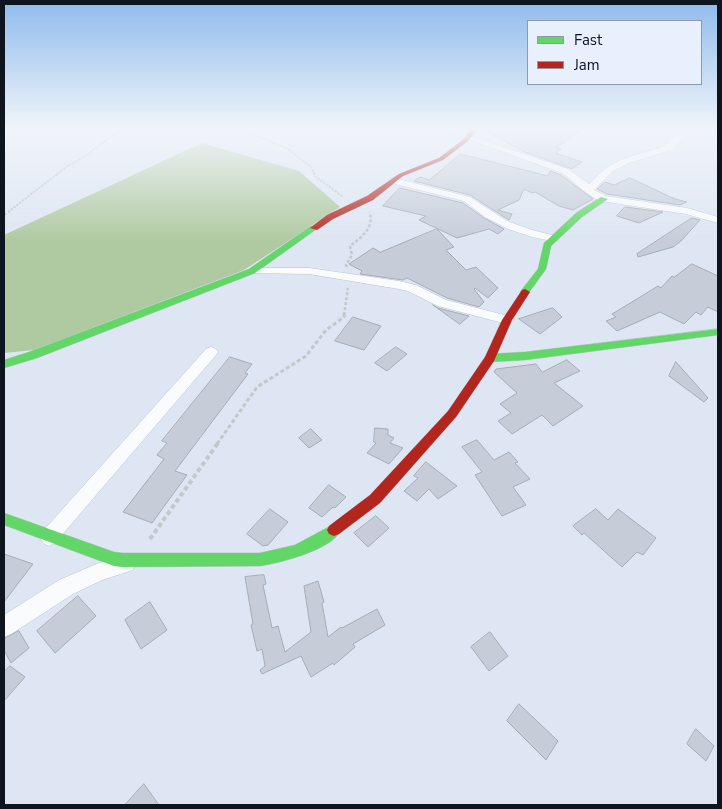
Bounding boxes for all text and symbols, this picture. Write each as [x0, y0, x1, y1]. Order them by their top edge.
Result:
legend [527, 20, 702, 85]
text: Fast [574, 30, 602, 50]
text: Jam [574, 55, 600, 75]

